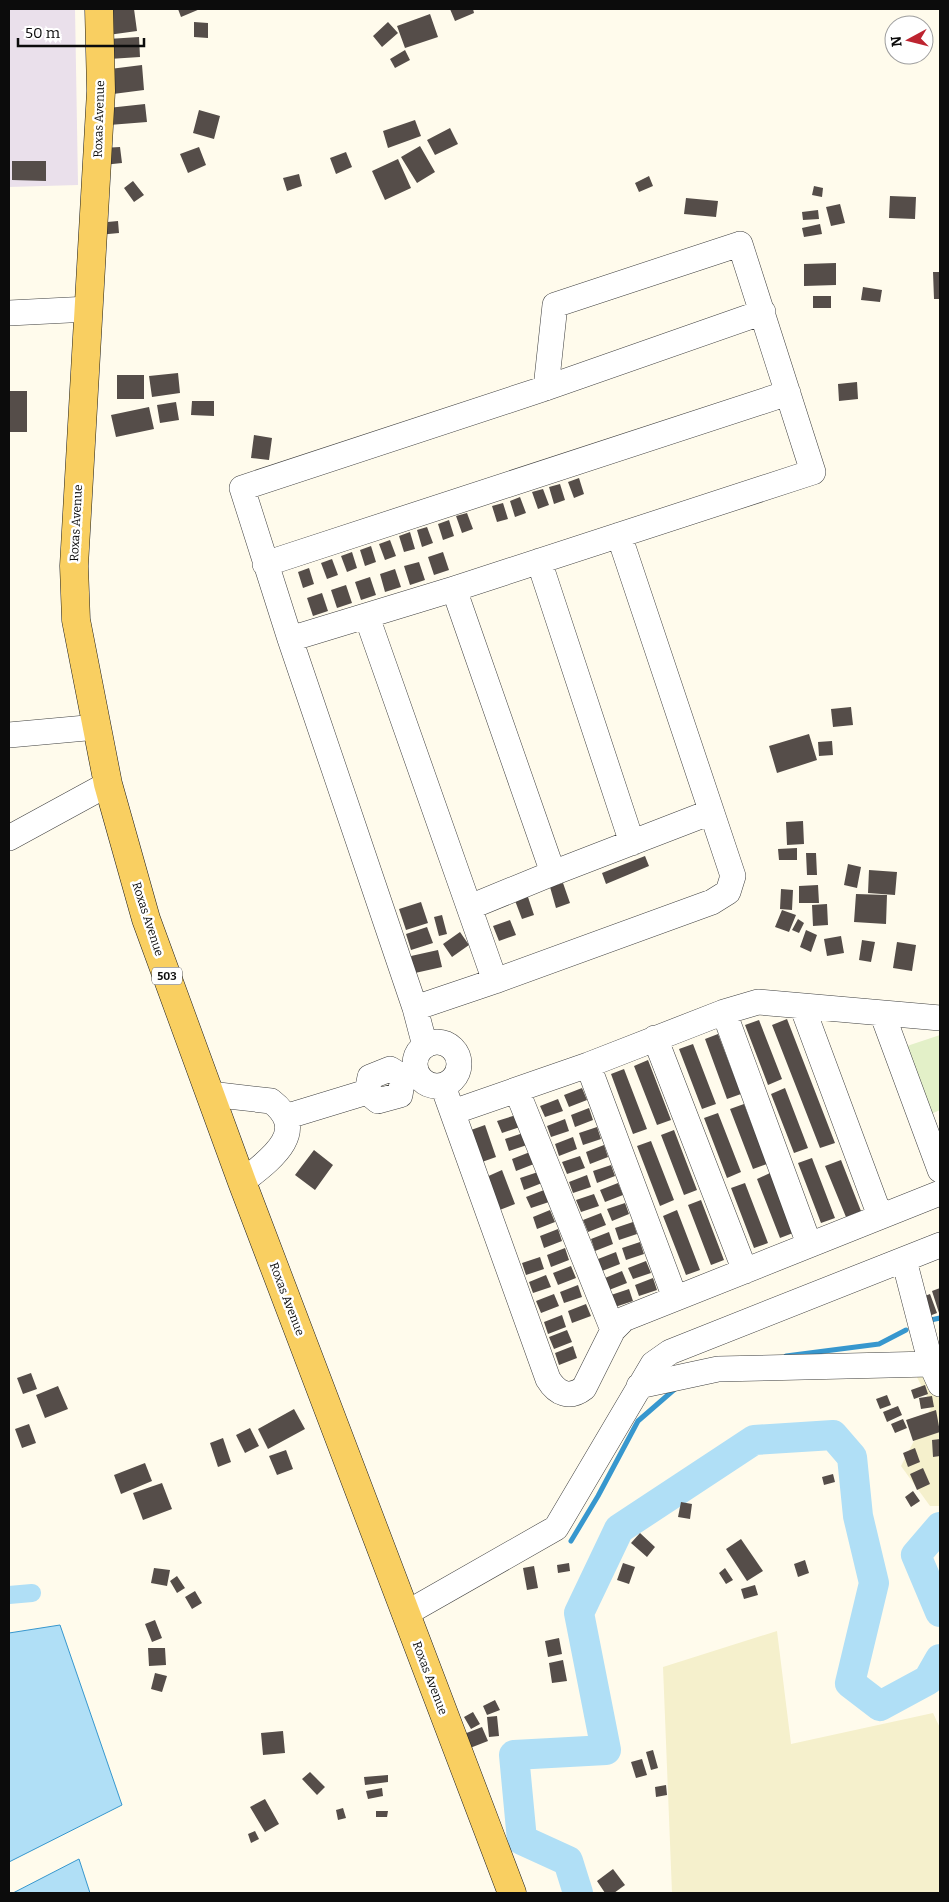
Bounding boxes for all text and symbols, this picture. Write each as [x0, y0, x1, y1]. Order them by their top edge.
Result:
scale bar [18, 15, 144, 47]
north arrow [884, 15, 934, 65]
text: 50 m [25, 24, 61, 42]
text: N [887, 35, 906, 48]
street label: Roxas Avenue [91, 80, 107, 158]
street label: Roxas Avenue [67, 484, 85, 562]
street label: Roxas Avenue [129, 880, 167, 958]
road number: 503 [152, 968, 182, 984]
street label: Roxas Avenue [267, 1260, 307, 1338]
street label: Roxas Avenue [410, 1639, 450, 1717]

